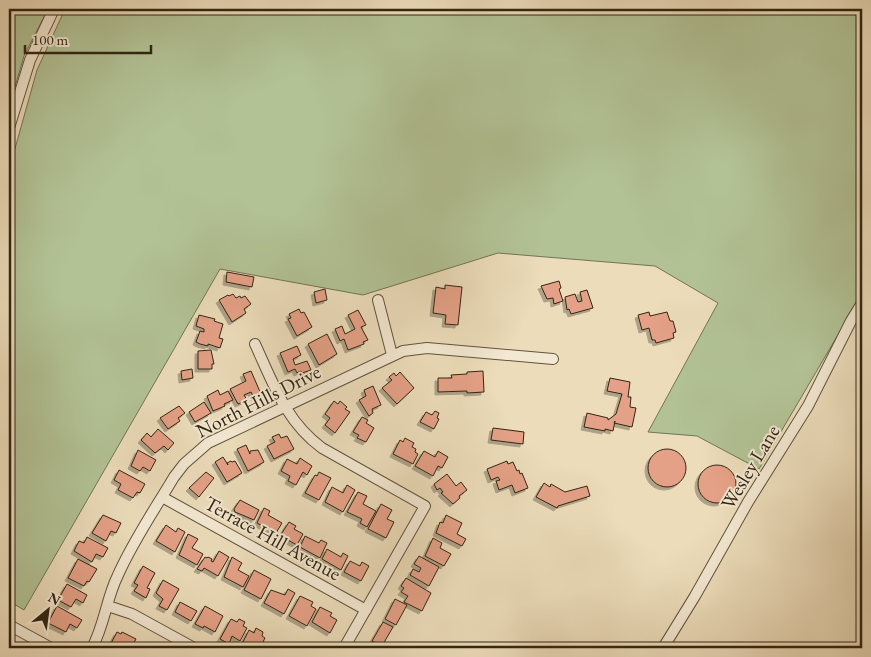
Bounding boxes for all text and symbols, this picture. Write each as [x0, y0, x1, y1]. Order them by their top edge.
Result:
scale bar [25, 22, 151, 54]
text: 100 m [32, 30, 69, 49]
street label: North Hills Drive [191, 358, 325, 444]
street label: Wesley Lane [715, 420, 785, 514]
street label: Terrace Hill Avenue [200, 490, 346, 586]
north arrow [22, 584, 72, 634]
text: N [45, 588, 64, 610]

